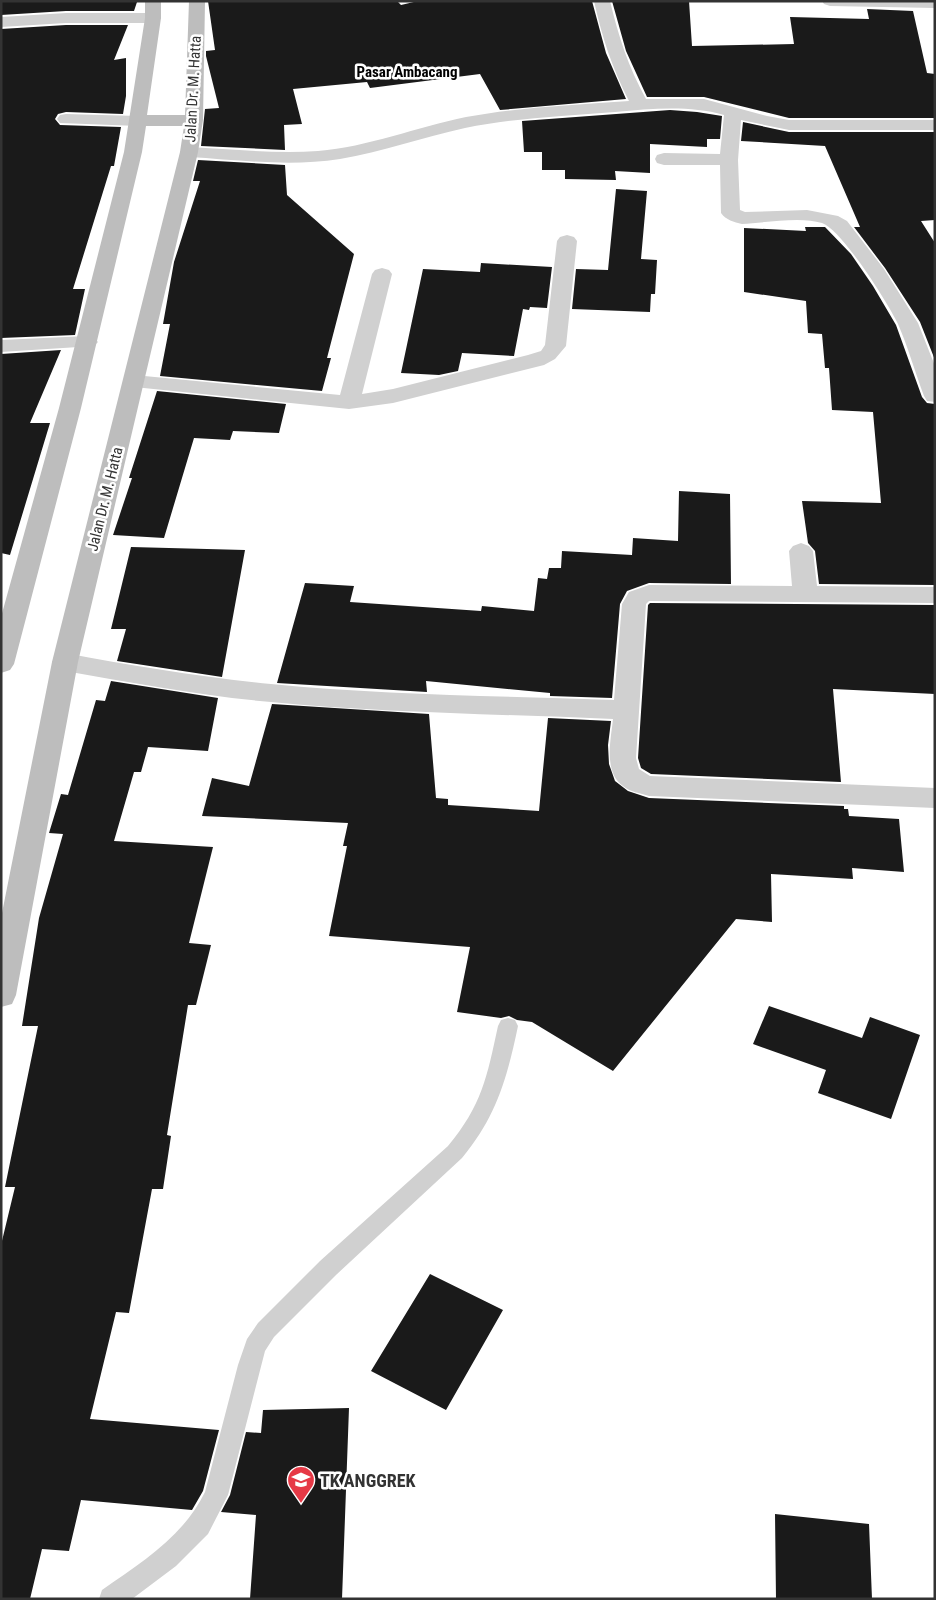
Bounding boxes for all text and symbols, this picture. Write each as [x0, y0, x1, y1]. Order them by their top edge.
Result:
street label: Jalan Dr. M. Hatta [181, 35, 205, 143]
district label: Pasar Ambacang [357, 63, 457, 81]
street label: Jalan Dr. M. Hatta [83, 445, 127, 553]
school or university icon: TK ANGGREK [286, 1465, 316, 1504]
place label: TK ANGGREK [320, 1470, 417, 1491]

